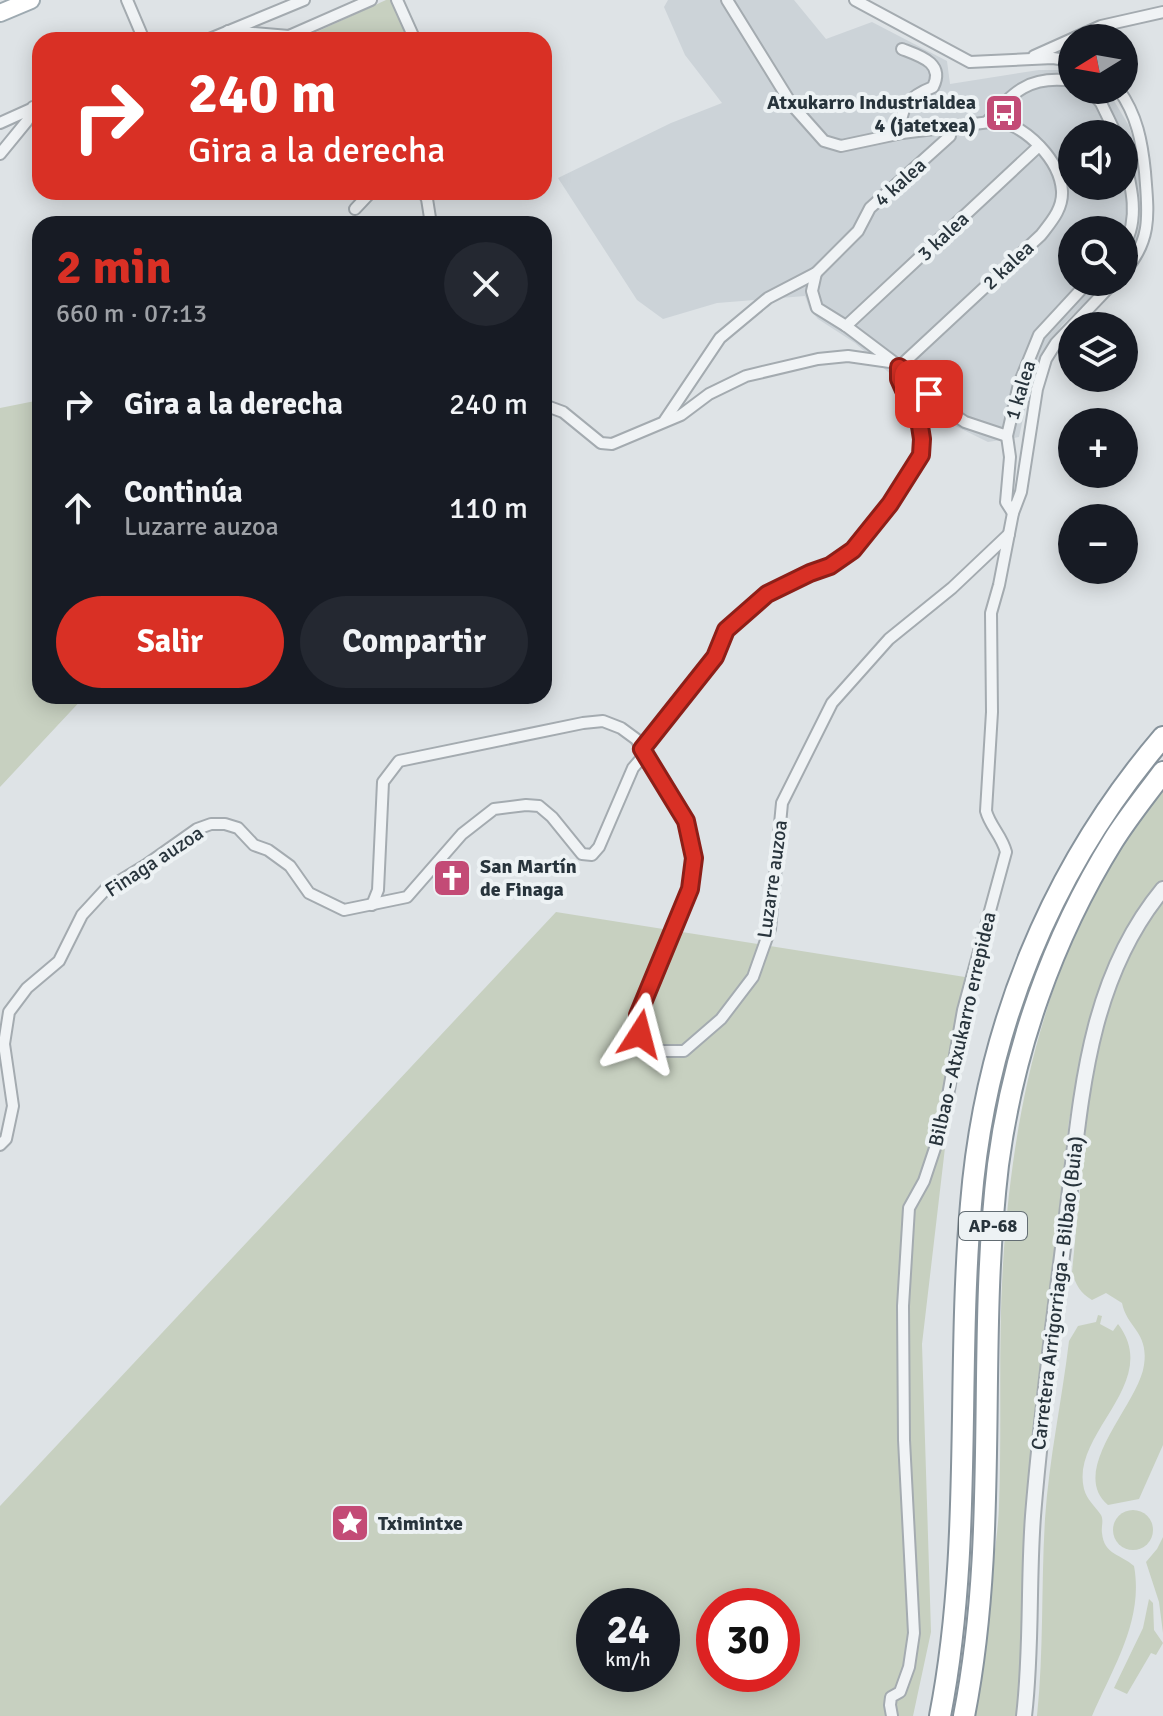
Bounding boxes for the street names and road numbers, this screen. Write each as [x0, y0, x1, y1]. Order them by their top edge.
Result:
street label: 4 kalea [869, 153, 931, 212]
street label: 3 kalea [912, 206, 974, 266]
street label: 2 kalea [977, 235, 1039, 295]
street label: 1 kalea [1000, 357, 1041, 423]
street label: Luzarre auzoa [752, 818, 793, 940]
street label: Finaga auzoa [100, 820, 208, 902]
street label: Bilbao - Atxukarro errepidea [923, 909, 1002, 1149]
street label: Carretera Arrigorriaga - Bilbao (Buia) [1026, 1135, 1089, 1452]
road number: AP-68 [959, 1212, 1027, 1240]

